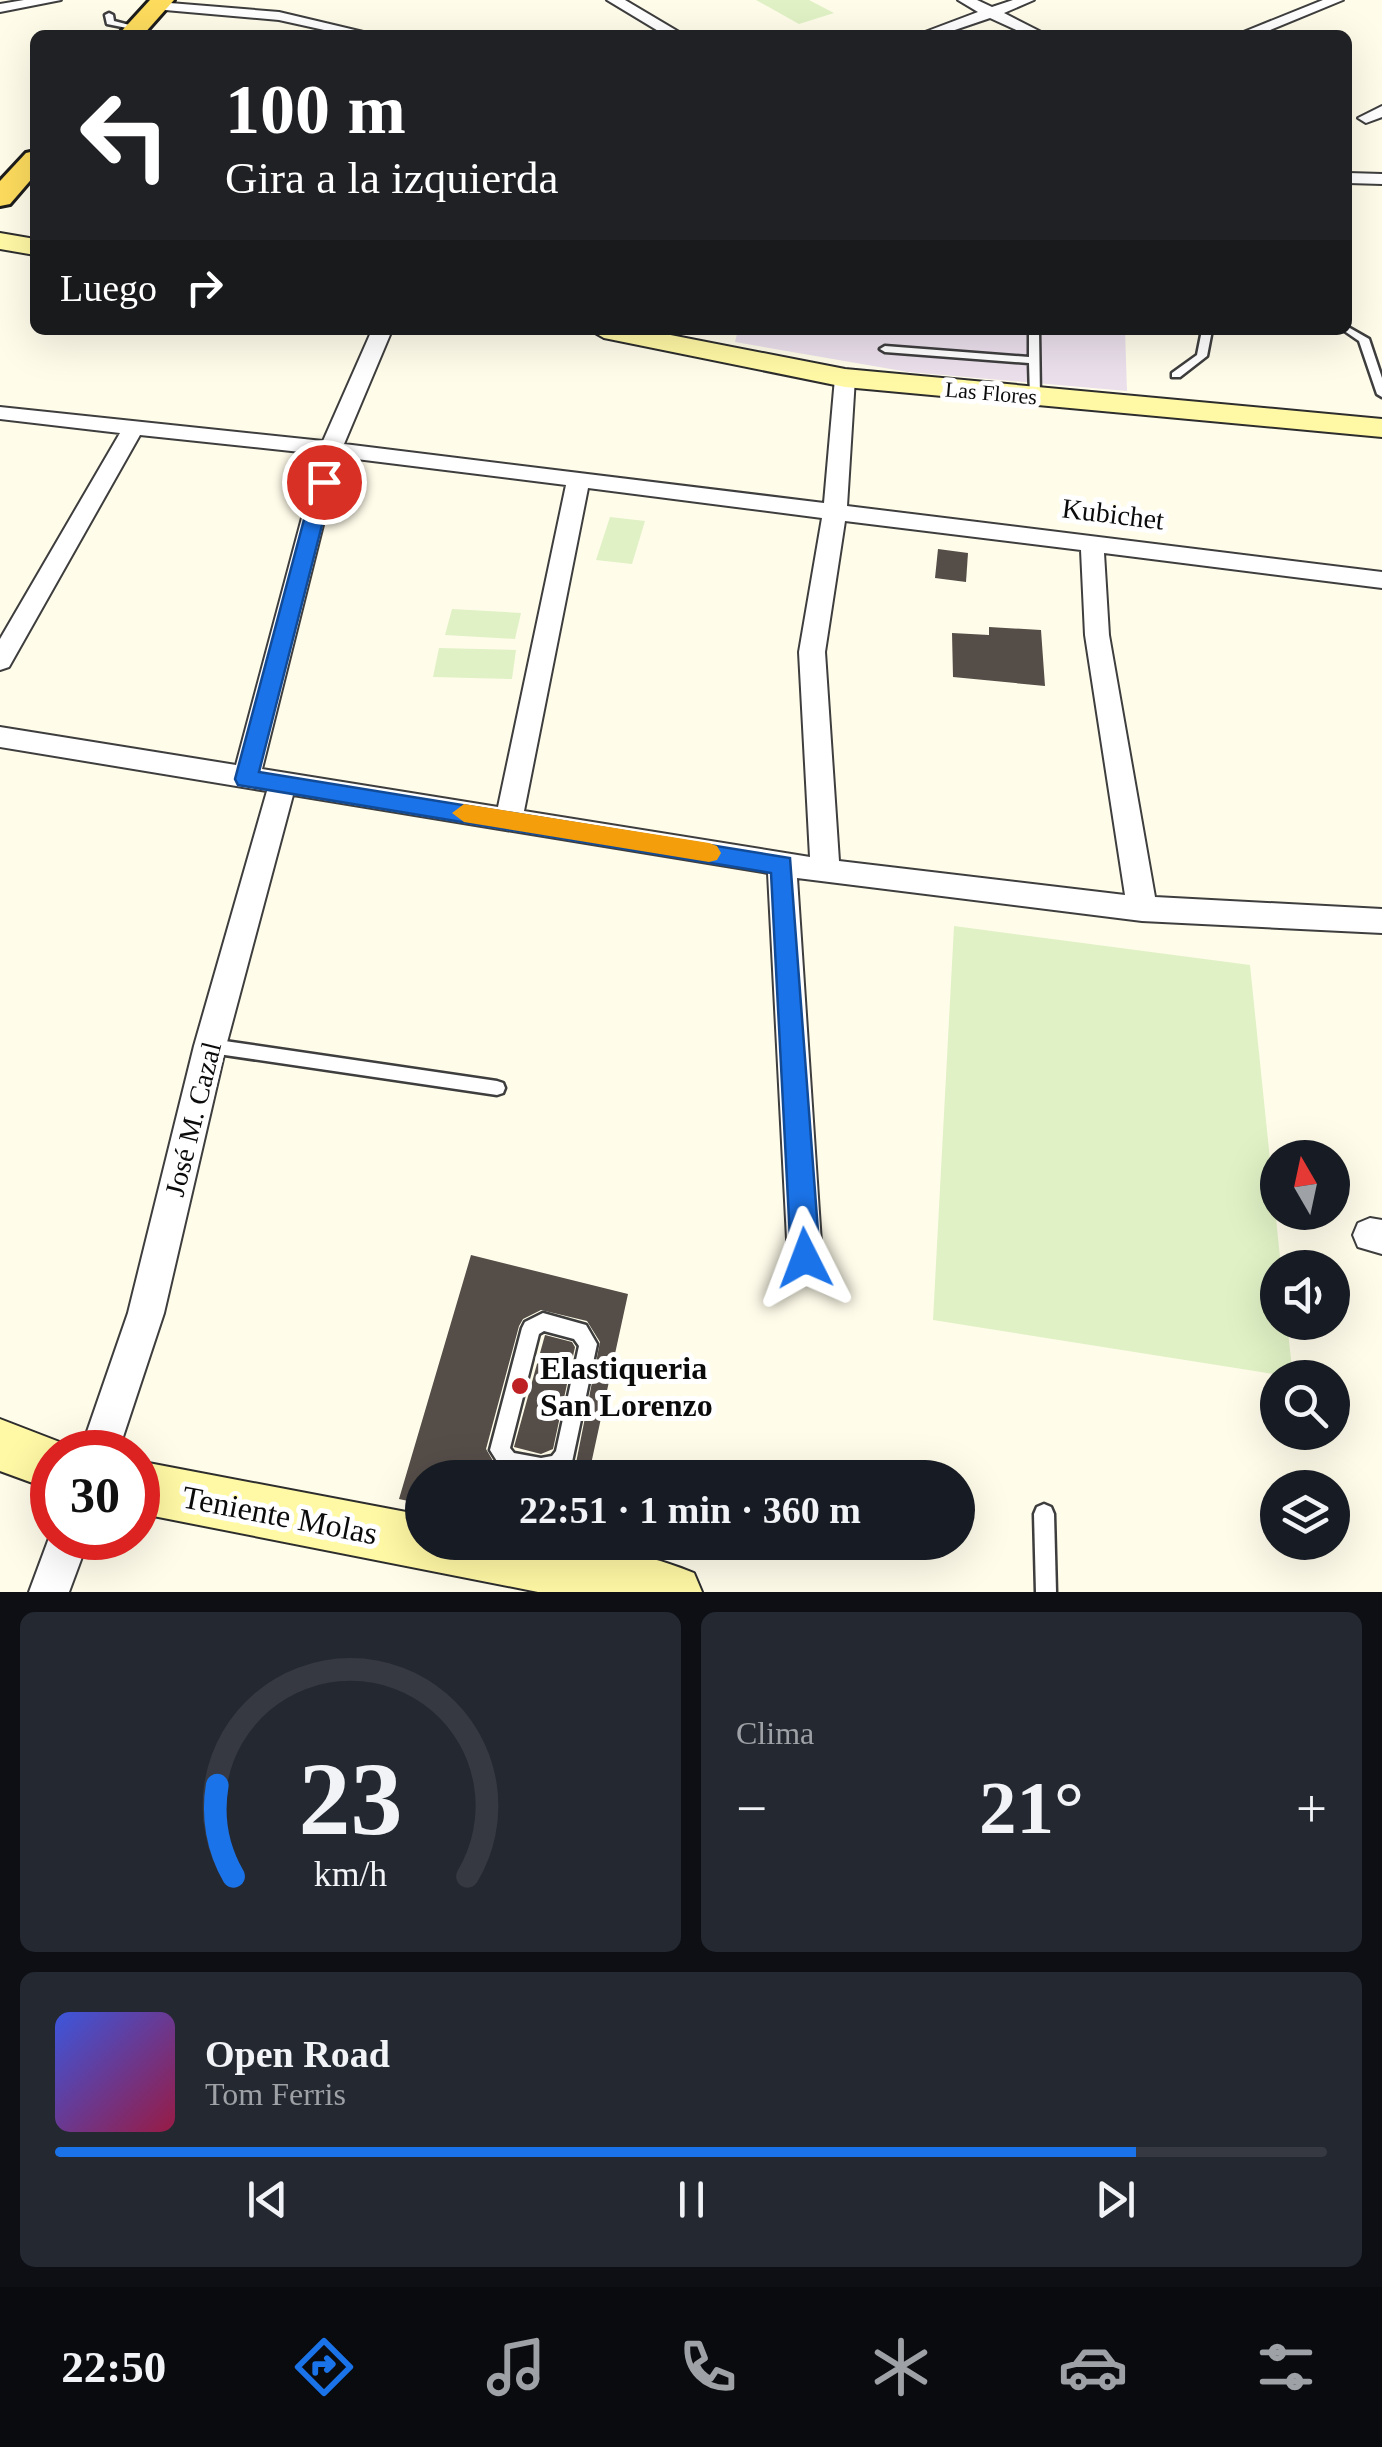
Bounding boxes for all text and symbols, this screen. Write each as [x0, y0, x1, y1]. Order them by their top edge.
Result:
icon: left [60, 70, 190, 200]
text: 100 m [225, 71, 406, 148]
text: Gira a la izquierda [225, 153, 559, 203]
icon: right [177, 260, 232, 315]
text: Luego [60, 267, 157, 309]
street label: Las Flores [944, 377, 1038, 409]
pin [282, 440, 367, 525]
icon: arrive [297, 455, 352, 510]
street label: Kubichet [1060, 492, 1166, 536]
street label: José M. Cazal [159, 1038, 227, 1199]
north arrow [1260, 1140, 1350, 1230]
map controls [1260, 1140, 1350, 1560]
position arrow [753, 1206, 857, 1310]
button: sound [1260, 1250, 1350, 1340]
place label: Elastiqueria San Lorenzo [540, 1350, 713, 1423]
button: search [1260, 1360, 1350, 1450]
marker: Elastiqueria San Lorenzo [509, 1375, 531, 1397]
speed limit sign: 30 [30, 1430, 160, 1560]
button: layers [1260, 1470, 1350, 1560]
street label: Teniente Molas [180, 1478, 380, 1552]
text: 22:51 · 1 min · 360 m [519, 1489, 861, 1531]
text: Clima [736, 1715, 814, 1751]
text: 23 [299, 1741, 403, 1856]
text: 21° [979, 1766, 1084, 1849]
text: − [736, 1778, 767, 1839]
text: + [1296, 1778, 1327, 1839]
text: km/h [314, 1854, 387, 1894]
text: Open Road [205, 2033, 390, 2075]
text: Tom Ferris [205, 2076, 346, 2112]
icon: previous [240, 2172, 295, 2227]
icon: pause [664, 2172, 719, 2227]
icon: next [1088, 2172, 1143, 2227]
icon: directions [289, 2332, 359, 2402]
icon: music [481, 2332, 551, 2402]
icon: phone [673, 2332, 743, 2402]
icon: climate [866, 2332, 936, 2402]
icon: car [1058, 2332, 1128, 2402]
icon: filters [1251, 2332, 1321, 2402]
text: 22:50 [61, 2342, 166, 2392]

